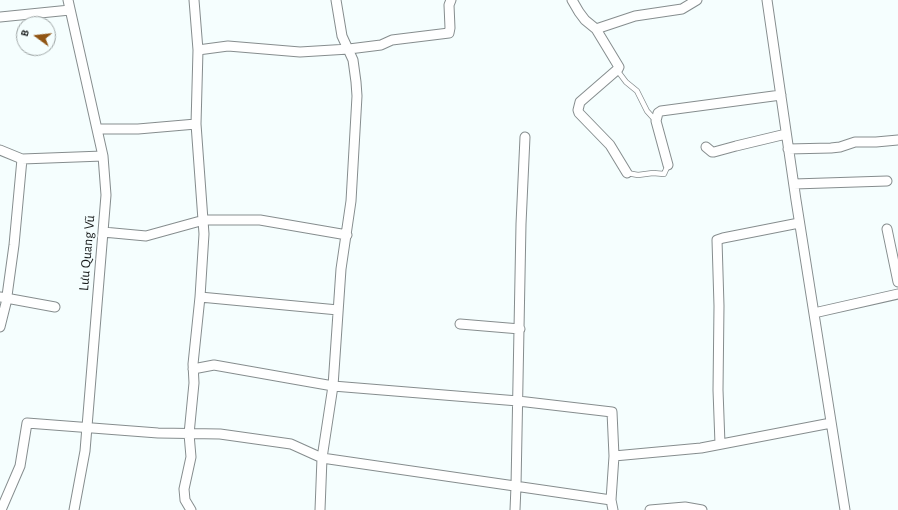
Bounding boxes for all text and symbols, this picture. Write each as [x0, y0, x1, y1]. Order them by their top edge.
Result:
north arrow [16, 16, 56, 56]
text: B [19, 29, 31, 38]
street label: Lưu Quang Vũ [75, 214, 99, 292]

